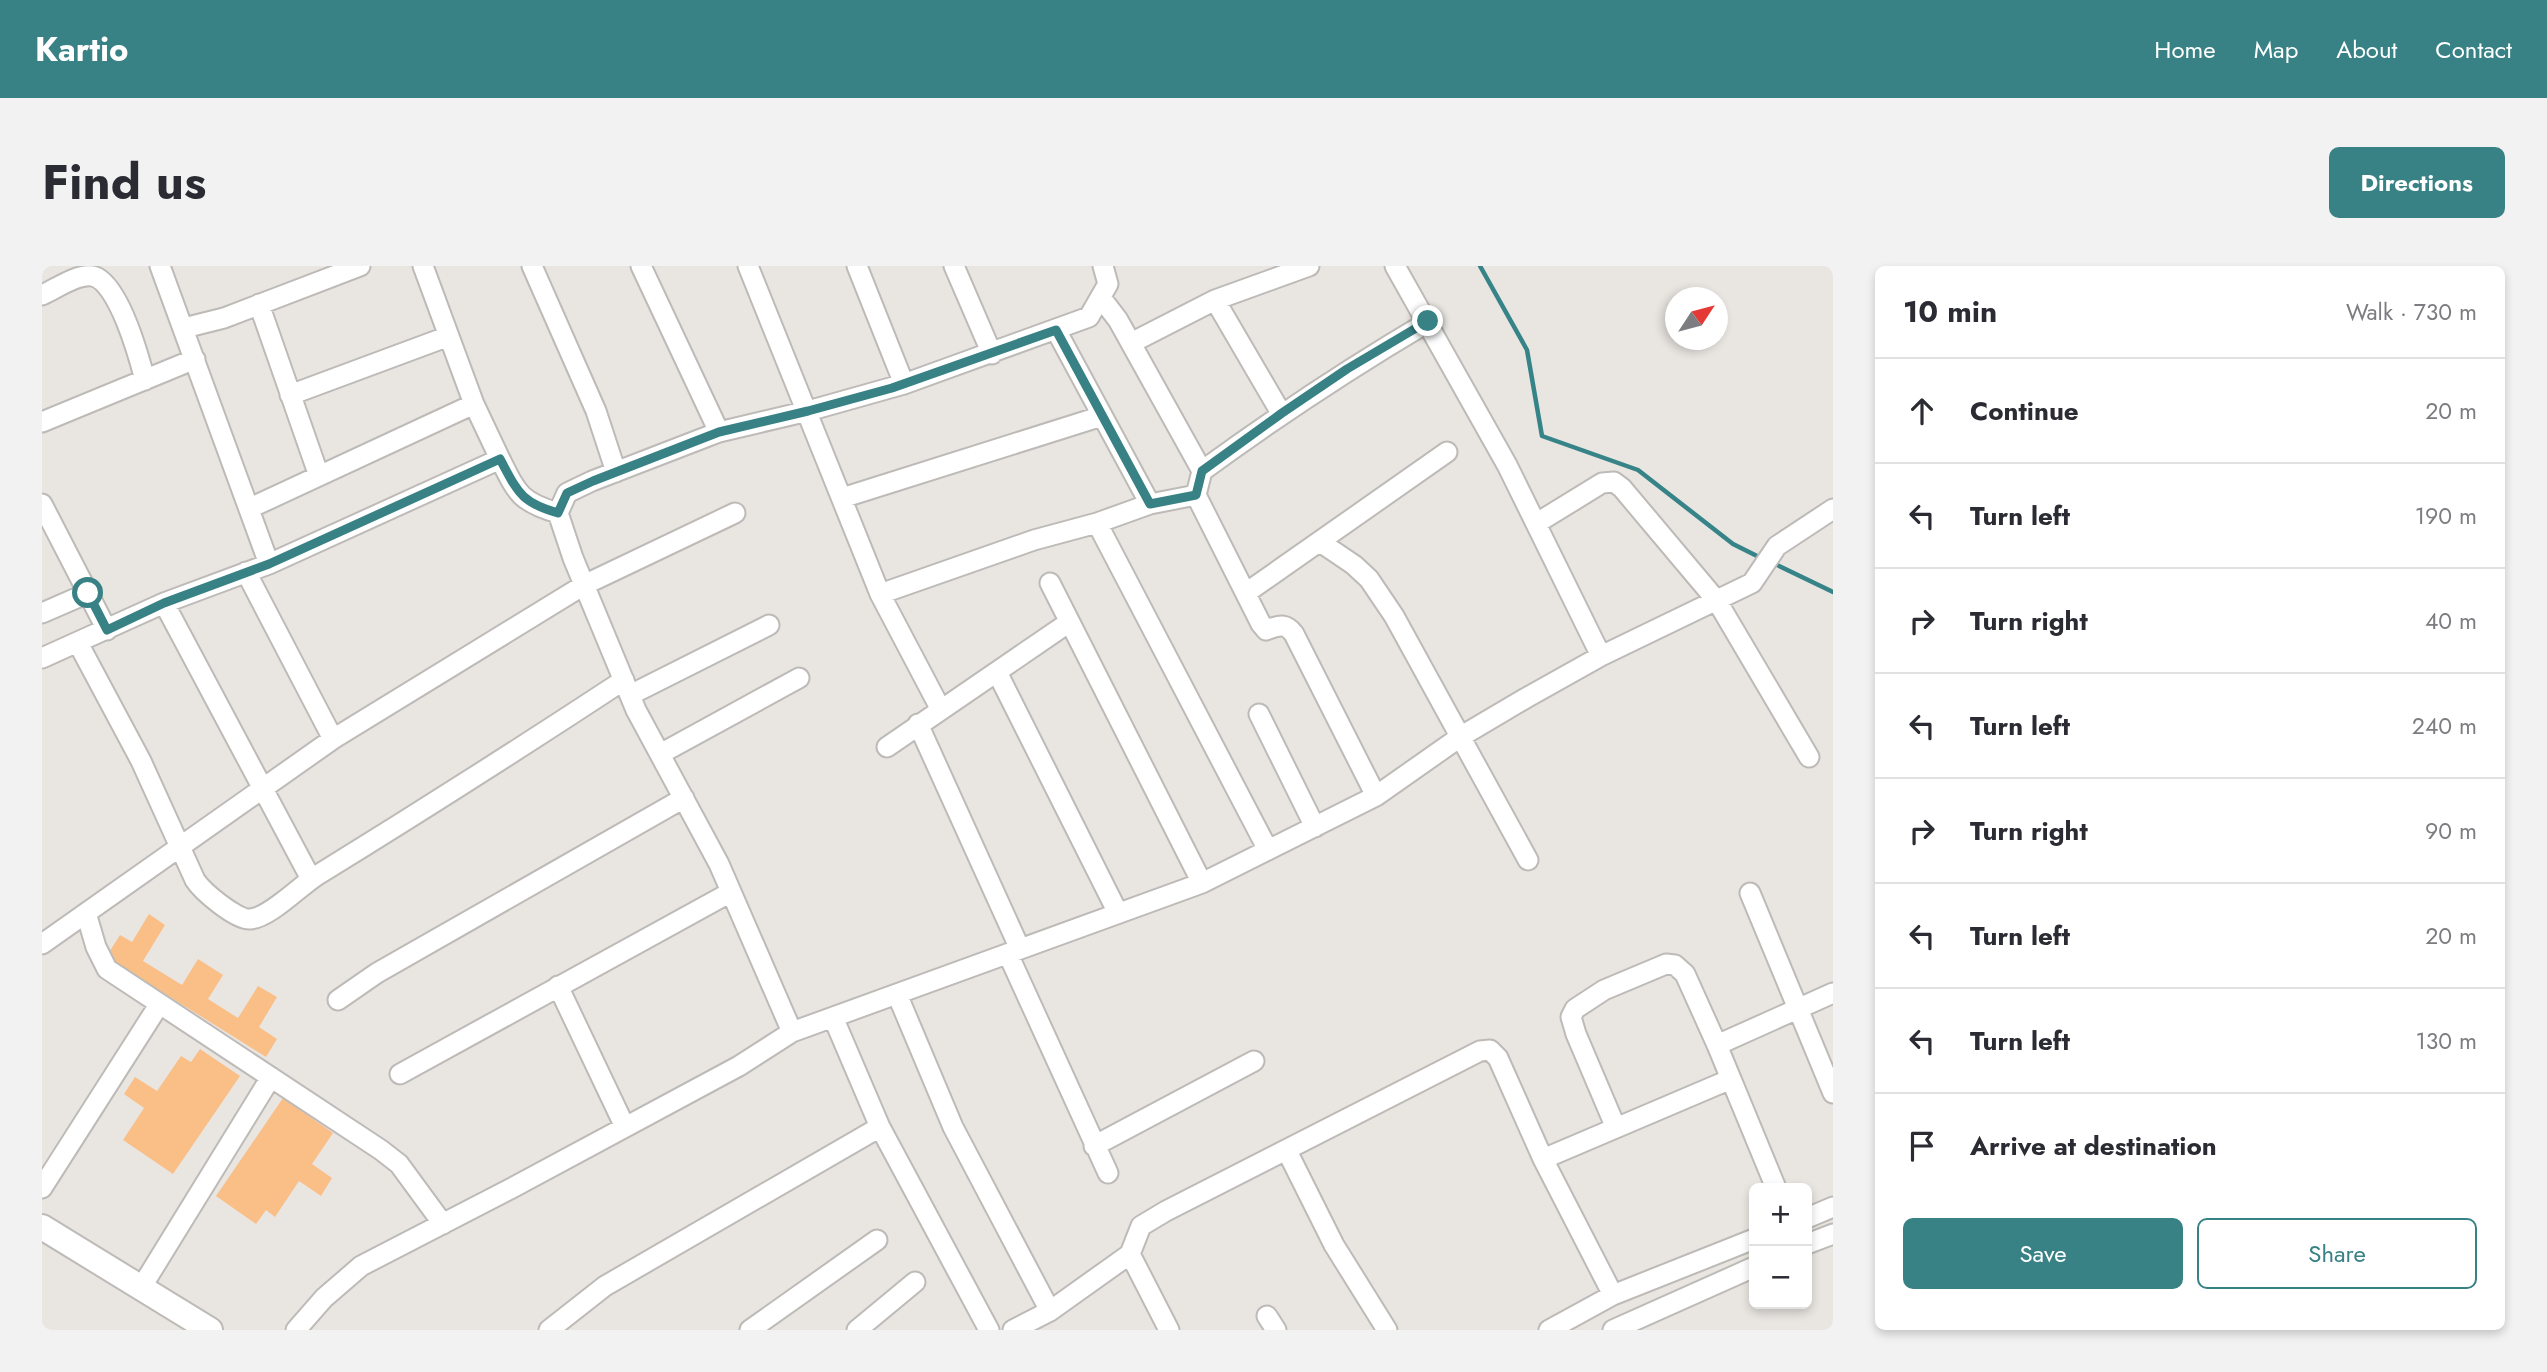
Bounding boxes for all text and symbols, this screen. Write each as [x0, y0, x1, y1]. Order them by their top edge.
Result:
text: Kartio [35, 26, 129, 73]
text: Home [2154, 32, 2216, 67]
text: Map [2254, 32, 2298, 67]
text: About [2336, 32, 2397, 67]
text: Contact [2435, 32, 2512, 67]
text: Find us [42, 147, 206, 217]
button: Directions [2329, 147, 2505, 218]
north arrow [1665, 287, 1728, 350]
text: 10 min [1903, 290, 1997, 333]
text: Walk · 730 m [2346, 295, 2477, 329]
route end [1412, 305, 1443, 336]
icon: ahead [1903, 392, 1941, 430]
text: Continue [1970, 392, 2079, 430]
text: 20 m [2425, 394, 2477, 428]
icon: left [1903, 497, 1941, 535]
text: Turn left [1970, 497, 2070, 535]
text: 190 m [2415, 499, 2477, 533]
route start [72, 577, 103, 608]
icon: right [1903, 602, 1941, 640]
text: Turn right [1970, 602, 2088, 640]
text: 40 m [2425, 604, 2477, 638]
icon: left [1903, 707, 1941, 745]
text: Turn left [1970, 707, 2070, 745]
text: 240 m [2412, 709, 2477, 743]
icon: right [1903, 812, 1941, 850]
text: Turn right [1970, 812, 2088, 850]
text: 90 m [2425, 814, 2477, 848]
icon: left [1903, 917, 1941, 955]
text: Turn left [1970, 917, 2070, 955]
text: 20 m [2425, 919, 2477, 953]
icon: left [1903, 1022, 1941, 1060]
text: Turn left [1970, 1022, 2070, 1060]
text: 130 m [2415, 1024, 2477, 1058]
icon: arrive [1903, 1127, 1941, 1165]
text: Arrive at destination [1970, 1127, 2217, 1165]
map controls [1749, 1183, 1812, 1309]
button: + [1749, 1183, 1812, 1246]
button: Save [1903, 1218, 2183, 1289]
button: Share [2197, 1218, 2477, 1289]
button: − [1749, 1246, 1812, 1309]

